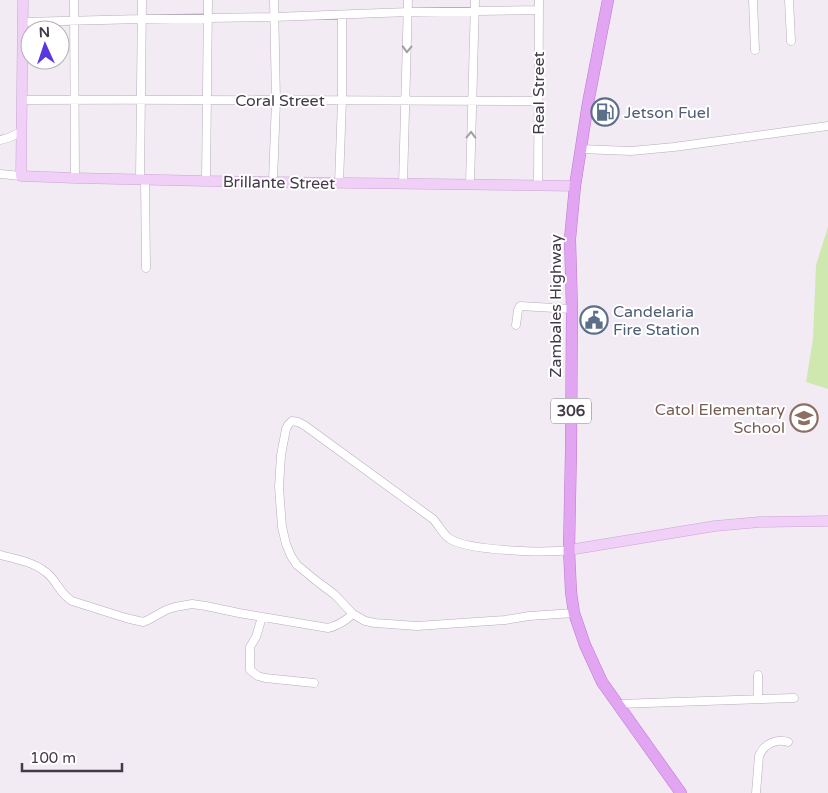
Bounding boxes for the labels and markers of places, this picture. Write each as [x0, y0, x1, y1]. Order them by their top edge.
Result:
fuel station icon: Jetson Fuel [590, 97, 620, 127]
place label: Jetson Fuel [624, 103, 710, 123]
place label: Candelaria Fire Station [613, 302, 700, 340]
public building icon: Candelaria Fire Station [579, 305, 609, 335]
place label: Catol Elementary School [655, 400, 785, 438]
school or university icon: Catol Elementary School [789, 403, 819, 433]

